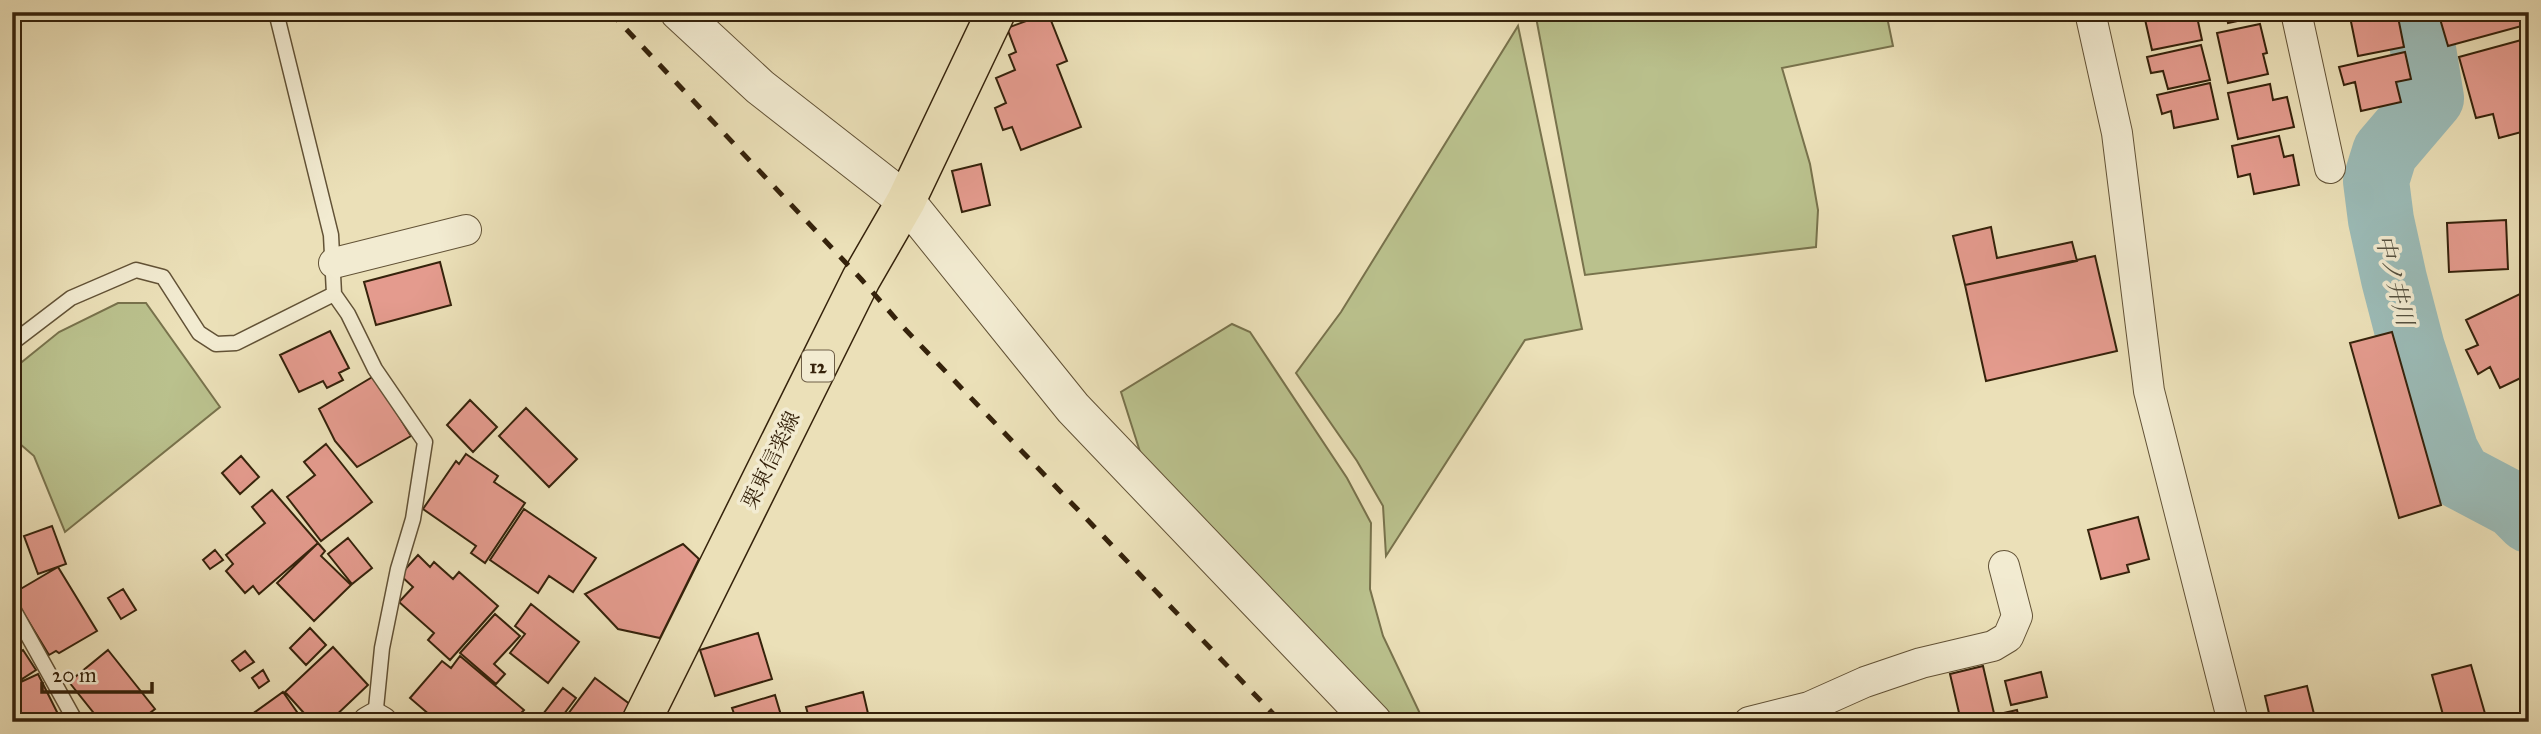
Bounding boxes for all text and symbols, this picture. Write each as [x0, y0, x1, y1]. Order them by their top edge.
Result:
water label: 中ノ井川 [2370, 232, 2420, 331]
road number: 12 [802, 350, 834, 382]
street label: 栗東信楽線 [736, 407, 806, 513]
scale bar [42, 650, 152, 694]
text: 20 m [52, 662, 97, 688]

